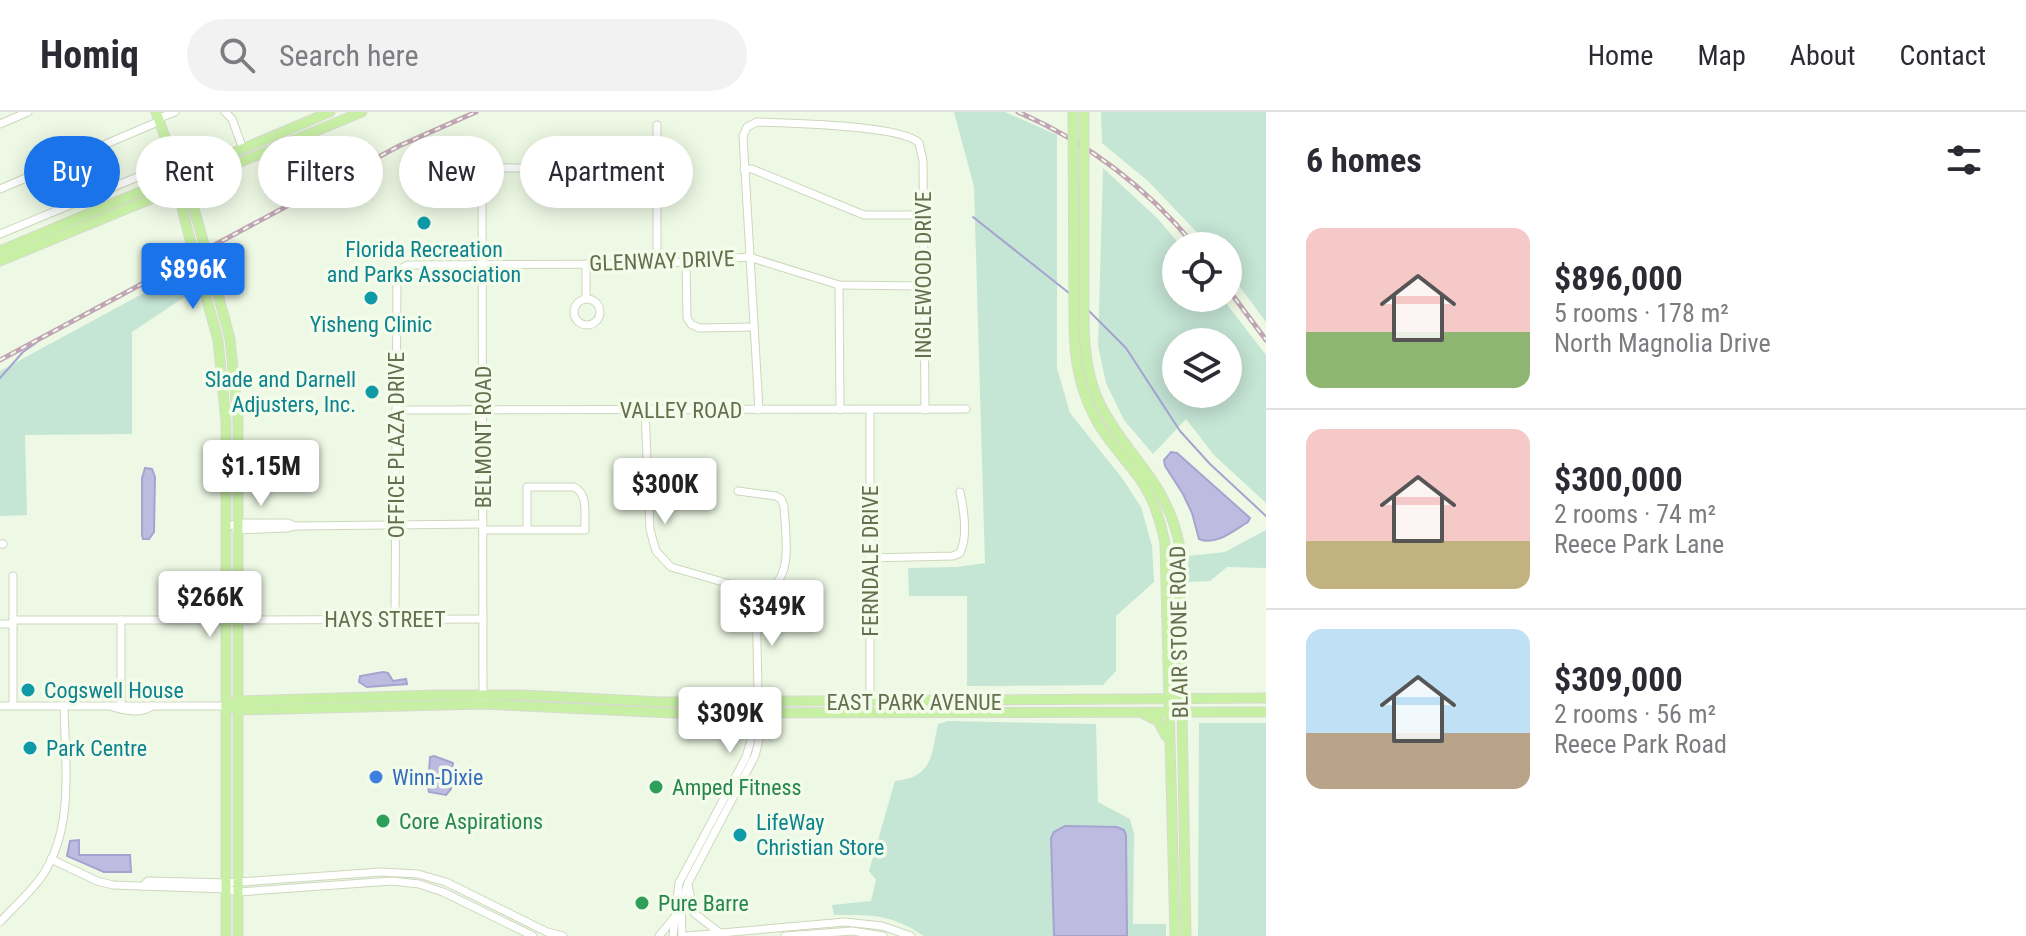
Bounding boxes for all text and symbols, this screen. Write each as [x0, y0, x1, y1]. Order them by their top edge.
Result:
search box [187, 19, 747, 91]
text: Homiq [40, 33, 139, 77]
icon: search [215, 33, 259, 77]
text: Search here [279, 38, 418, 73]
text: Home [1588, 39, 1653, 72]
text: Map [1697, 39, 1746, 72]
text: About [1790, 39, 1856, 72]
text: Contact [1900, 39, 1986, 72]
chip: Buy [24, 136, 120, 208]
chip: Rent [136, 136, 242, 208]
chip: Filters [258, 136, 383, 208]
chip: New [399, 136, 504, 208]
chip: Apartment [520, 136, 693, 208]
icon: filters [1942, 138, 1986, 182]
text: 6 homes [1306, 140, 1422, 180]
street label: INGLEWOOD DRIVE [911, 191, 936, 359]
marker: Florida Recreation and Parks Association [415, 214, 433, 232]
map controls [1162, 232, 1242, 408]
button: locate [1162, 232, 1242, 312]
place label: Florida Recreation and Parks Association [327, 237, 521, 287]
pin: $896K [137, 243, 249, 311]
street label: GLENWAY DRIVE [589, 246, 735, 276]
text: $896K [160, 254, 226, 284]
text: $896,000 [1554, 258, 1683, 298]
icon: home [1370, 260, 1466, 356]
marker: Yisheng Clinic [362, 289, 380, 307]
text: 5 rooms · 178 m² [1554, 298, 1729, 328]
place label: Yisheng Clinic [310, 312, 432, 337]
button: layers [1162, 328, 1242, 408]
text: North Magnolia Drive [1554, 328, 1771, 358]
street label: OFFICE PLAZA DRIVE [384, 352, 409, 538]
street label: BELMONT ROAD [471, 366, 496, 508]
place label: Slade and Darnell Adjusters, Inc. [205, 367, 356, 417]
marker: Slade and Darnell Adjusters, Inc. [363, 383, 381, 401]
street label: VALLEY ROAD [620, 398, 742, 423]
pin: $1.15M [196, 440, 326, 508]
text: $1.15M [221, 451, 301, 481]
pin: $300K [609, 458, 721, 526]
text: $300,000 [1554, 459, 1683, 499]
icon: home [1370, 461, 1466, 557]
text: $300K [632, 469, 698, 499]
street label: FERNDALE DRIVE [858, 485, 883, 637]
text: 2 rooms · 74 m² [1554, 499, 1716, 529]
text: Reece Park Lane [1554, 529, 1724, 559]
street label: BLAIR STONE ROAD [1165, 545, 1193, 719]
pin: $266K [154, 571, 266, 639]
pin: $349K [716, 580, 828, 648]
text: $266K [177, 582, 243, 612]
text: $349K [739, 591, 805, 621]
street label: HAYS STREET [324, 607, 446, 632]
text: $309,000 [1554, 659, 1683, 699]
icon: home [1370, 661, 1466, 757]
place label: Cogswell House [44, 678, 184, 703]
marker: Cogswell House [19, 681, 37, 699]
pin: $309K [674, 687, 786, 755]
street label: EAST PARK AVENUE [826, 690, 1002, 715]
text: $309K [697, 698, 763, 728]
text: 2 rooms · 56 m² [1554, 699, 1716, 729]
text: Reece Park Road [1554, 729, 1727, 759]
place label: Park Centre [46, 736, 147, 761]
marker: Park Centre [21, 739, 39, 757]
place label: Winn-Dixie [392, 765, 483, 790]
marker: Winn-Dixie [367, 768, 385, 786]
place label: Amped Fitness [672, 775, 802, 800]
marker: Amped Fitness [647, 778, 665, 796]
place label: Core Aspirations [399, 809, 543, 834]
place label: LifeWay Christian Store [756, 810, 884, 860]
marker: Core Aspirations [374, 812, 392, 830]
marker: LifeWay Christian Store [731, 826, 749, 844]
place label: Pure Barre [658, 891, 749, 916]
marker: Pure Barre [633, 894, 651, 912]

